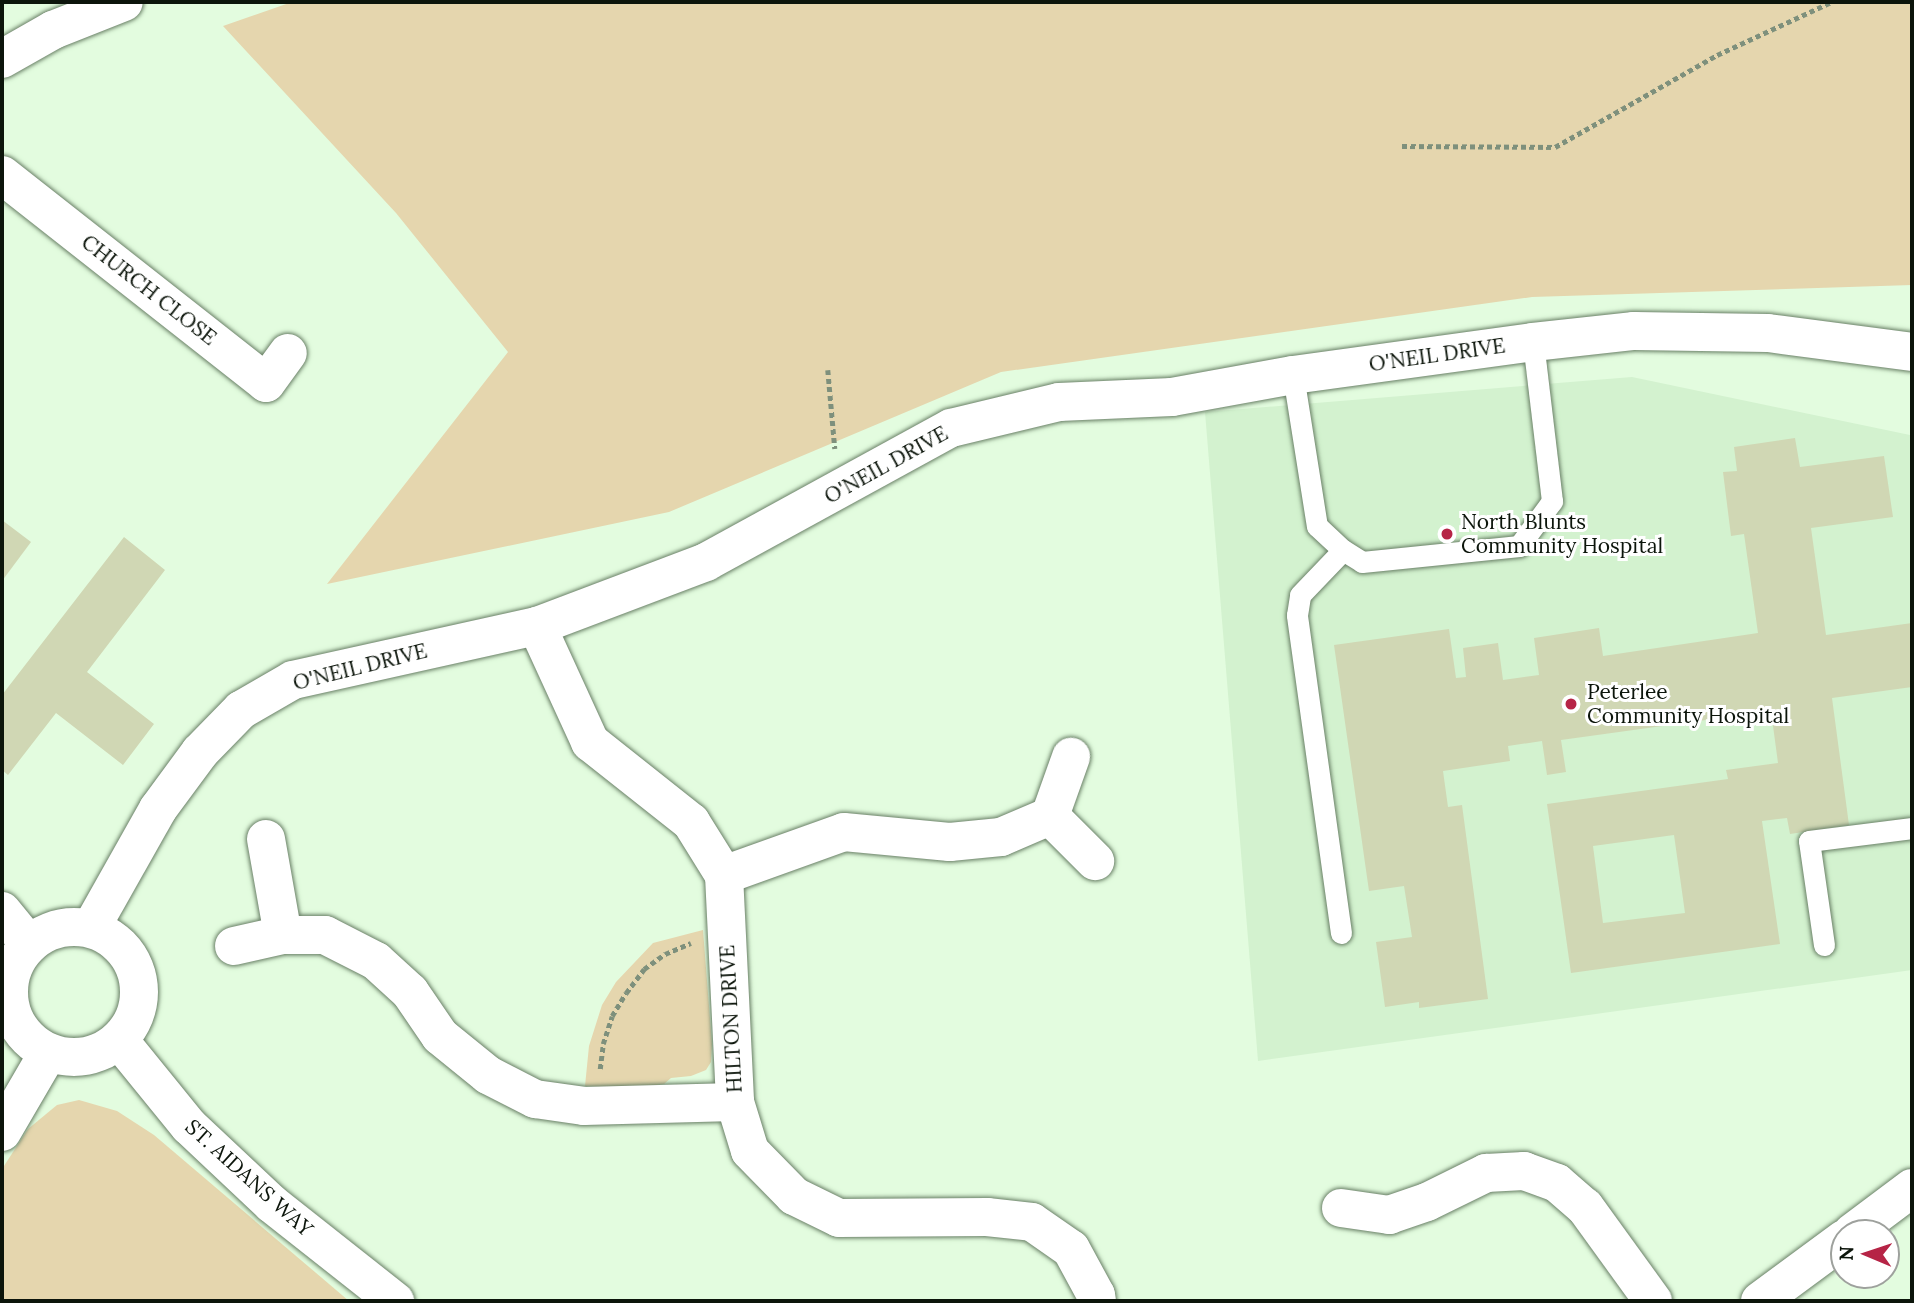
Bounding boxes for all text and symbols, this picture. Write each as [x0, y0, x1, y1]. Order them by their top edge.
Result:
street label: CHURCH CLOSE [76, 229, 222, 351]
street label: O'NEIL DRIVE [1367, 333, 1507, 377]
street label: O'NEIL DRIVE [820, 421, 952, 509]
place label: North Blunts Community Hospital [1461, 509, 1663, 559]
marker: North Blunts Community Hospital [1439, 526, 1455, 542]
street label: O'NEIL DRIVE [290, 638, 430, 696]
place label: Peterlee Community Hospital [1587, 679, 1789, 729]
marker: Peterlee Community Hospital [1561, 694, 1581, 714]
street label: HILTON DRIVE [715, 944, 747, 1094]
street label: ST. AIDANS WAY [180, 1114, 318, 1242]
north arrow [1830, 1219, 1900, 1289]
text: N [1834, 1246, 1858, 1261]

